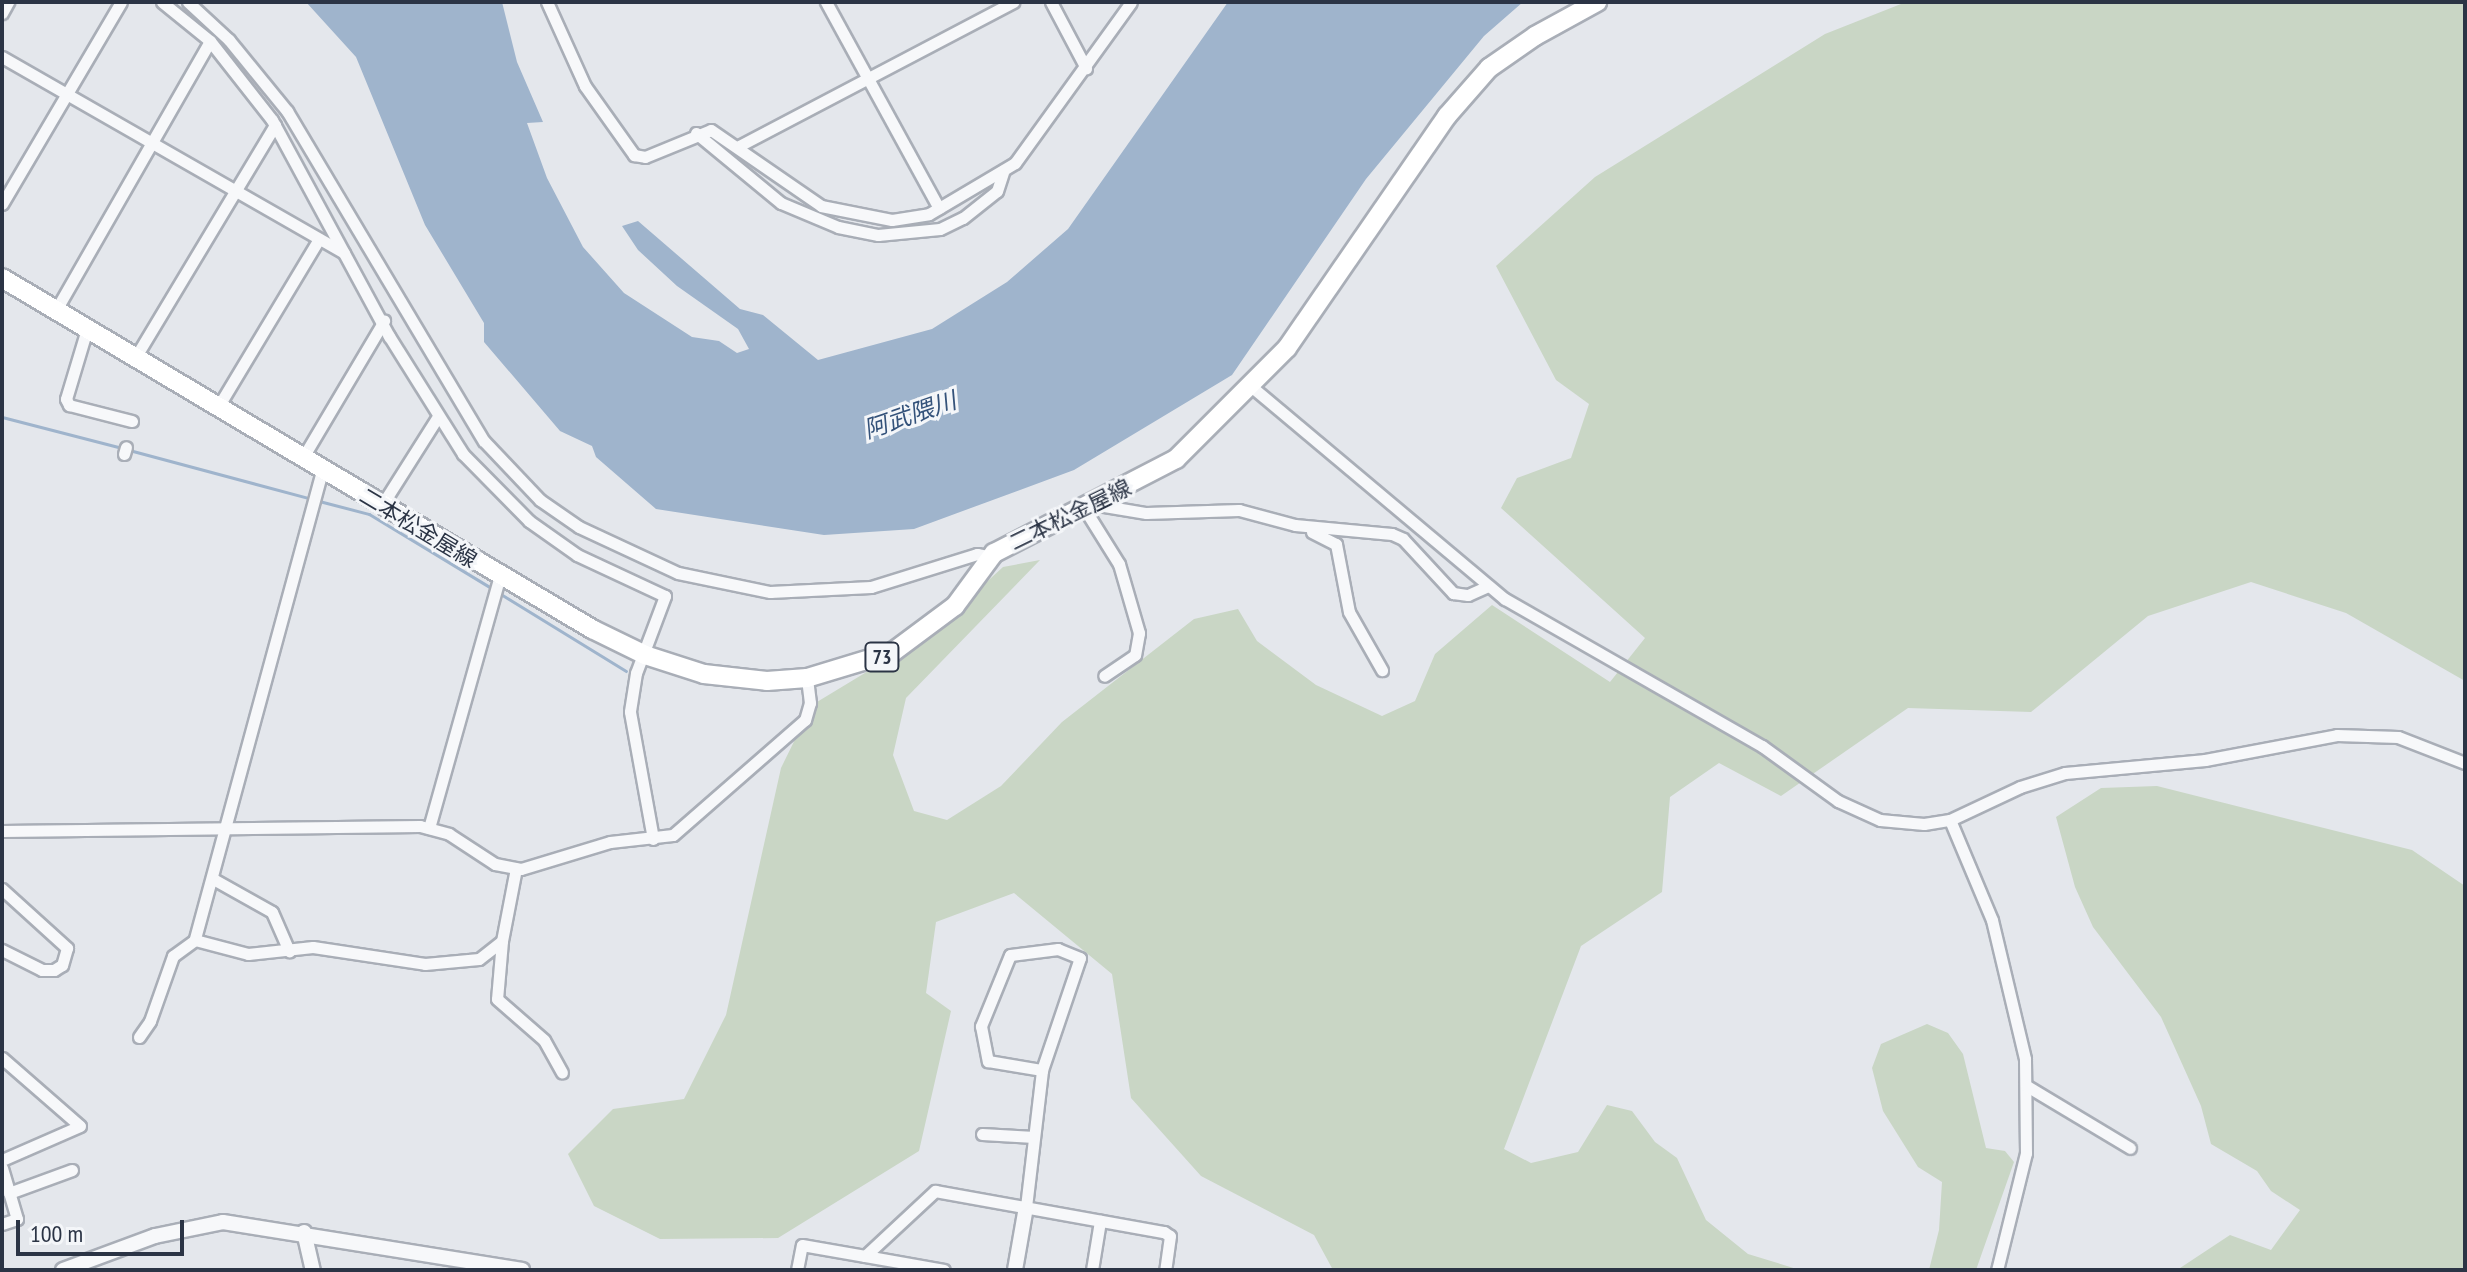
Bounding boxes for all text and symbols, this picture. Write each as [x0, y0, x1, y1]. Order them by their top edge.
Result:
water label: 阿武隈川 [860, 386, 960, 444]
street label: 二本松金屋線 [1005, 474, 1135, 556]
street label: 二本松金屋線 [355, 483, 481, 573]
road number: 73 [864, 641, 900, 673]
scale bar [20, 1204, 188, 1254]
text: 100 m [30, 1218, 83, 1249]

